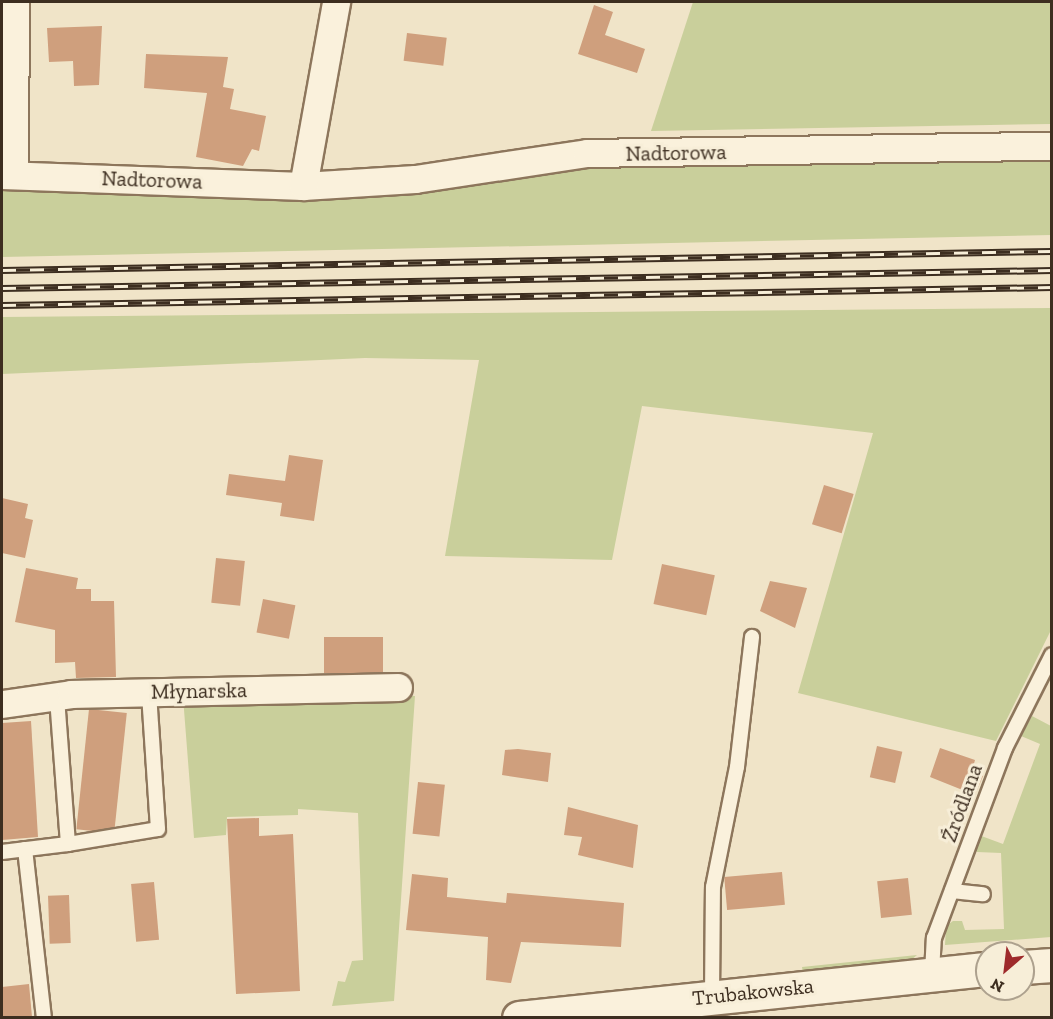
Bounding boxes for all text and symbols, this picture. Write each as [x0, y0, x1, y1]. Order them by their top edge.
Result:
street label: Nadtorowa [625, 140, 727, 166]
street label: Nadtorowa [101, 166, 203, 194]
street label: Młynarska [151, 678, 247, 704]
street label: Źródlana [936, 761, 988, 845]
north arrow [975, 941, 1035, 1001]
street label: Trubakowska [691, 973, 815, 1011]
text: N [987, 974, 1007, 997]

